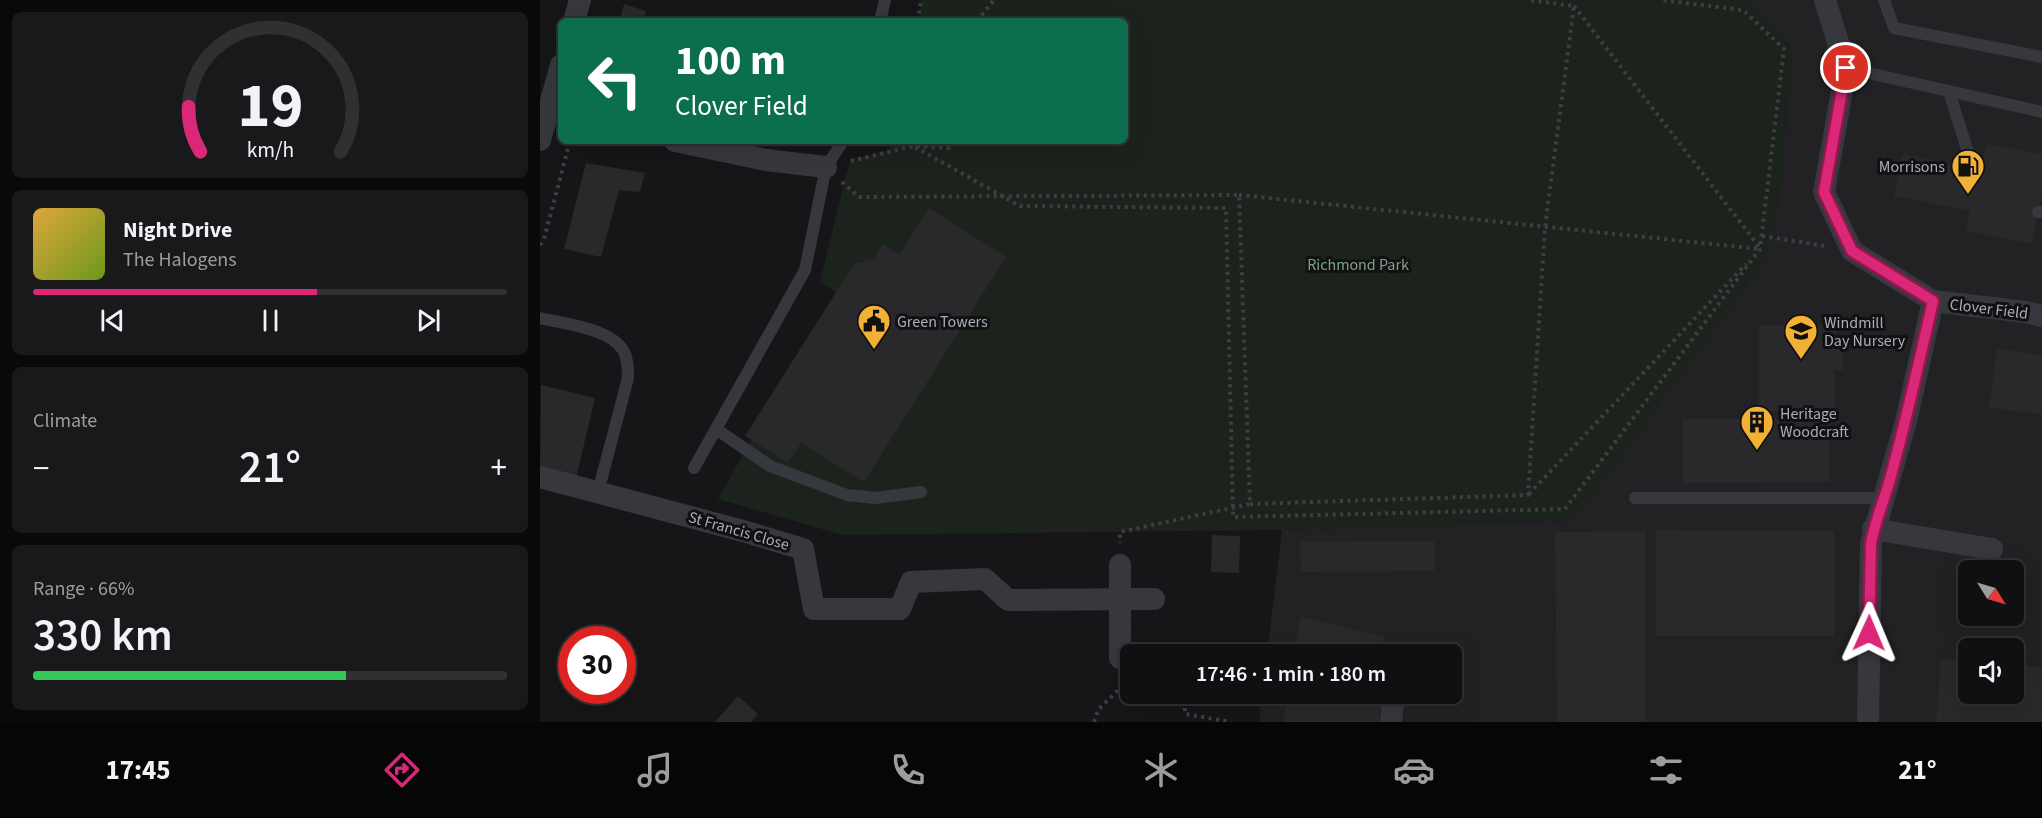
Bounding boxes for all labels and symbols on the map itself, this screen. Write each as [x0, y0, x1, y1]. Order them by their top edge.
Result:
pin [1820, 42, 1871, 93]
fuel station icon: Morrisons [1950, 148, 1986, 195]
place label: Morrisons [1879, 156, 1945, 178]
park label: Richmond Park [1307, 254, 1409, 276]
street label: Clover Field [1948, 293, 2029, 325]
public building icon: Green Towers [856, 303, 892, 350]
place label: Green Towers [897, 311, 988, 333]
place label: Windmill Day Nursery [1824, 312, 1906, 352]
school or university icon: Windmill Day Nursery [1783, 313, 1819, 360]
place label: Heritage Woodcraft [1780, 403, 1849, 443]
building icon: Heritage Woodcraft [1739, 404, 1775, 451]
street label: St Francis Close [686, 506, 792, 556]
north arrow [1958, 560, 2024, 626]
position arrow [1837, 601, 1901, 665]
speed limit sign: 30 [558, 626, 636, 704]

